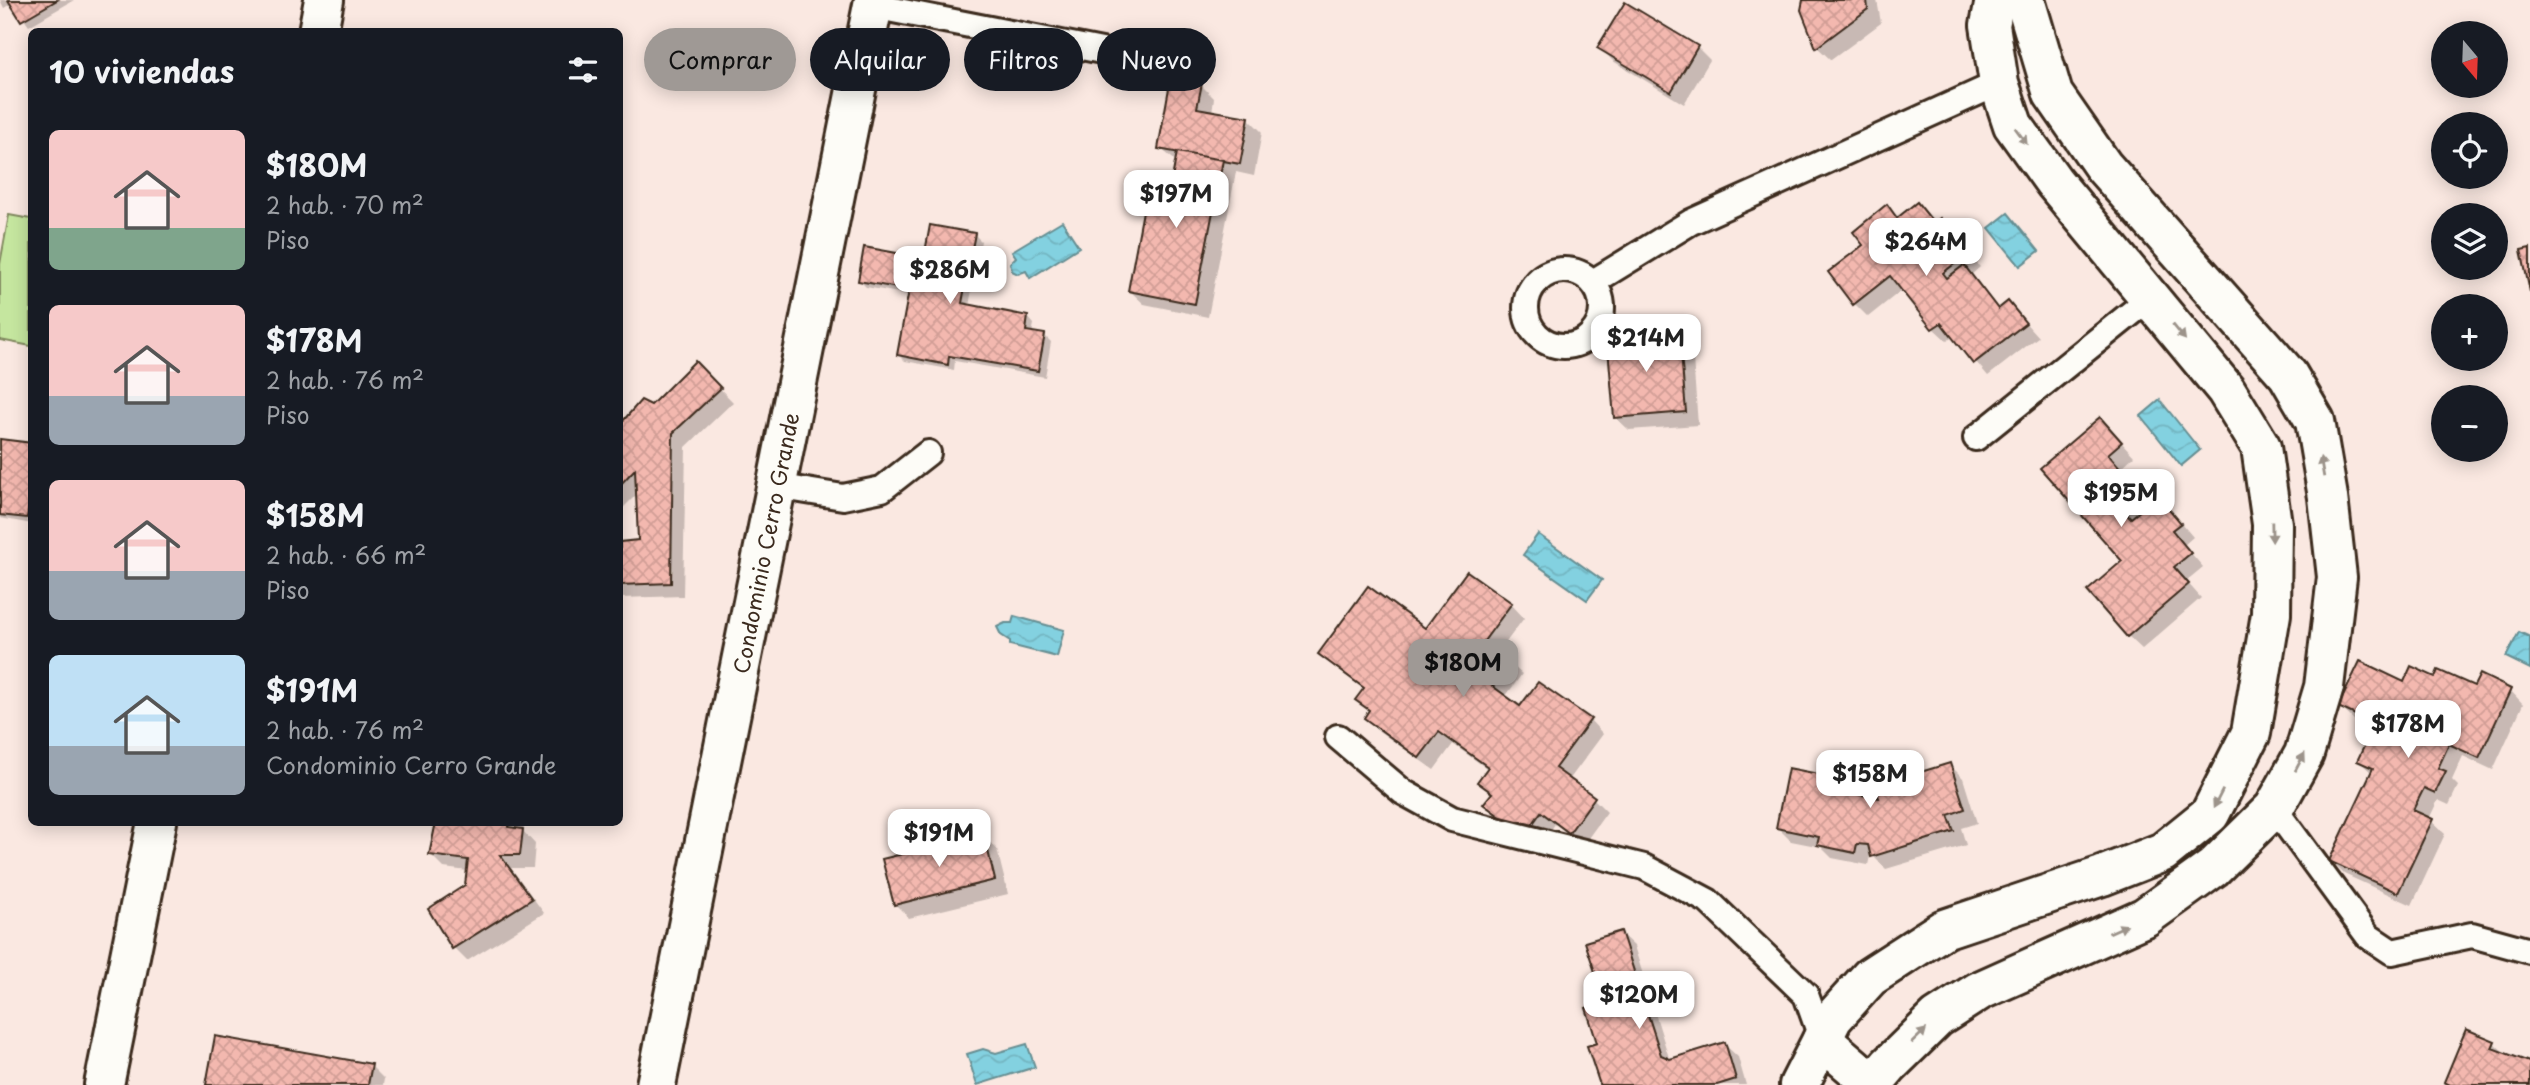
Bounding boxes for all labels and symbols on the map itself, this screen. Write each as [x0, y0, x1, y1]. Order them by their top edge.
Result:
north arrow [2431, 21, 2508, 98]
one-way arrow [2014, 127, 2028, 145]
pin: $197M [1127, 170, 1225, 230]
pin: $264M [1877, 218, 1975, 278]
pin: $286M [901, 246, 999, 306]
pin: $214M [1597, 314, 1695, 374]
one-way arrow [2171, 323, 2186, 341]
street label: Condominio Cerro Grande [724, 410, 806, 676]
one-way arrow [2317, 456, 2328, 478]
pin: $195M [2072, 470, 2170, 529]
one-way arrow [2266, 521, 2278, 543]
pin: $180M [1414, 640, 1512, 699]
pin: $178M [2359, 700, 2457, 760]
pin: $158M [1821, 750, 1919, 810]
one-way arrow [2294, 752, 2305, 772]
one-way arrow [2212, 789, 2223, 809]
pin: $191M [890, 810, 988, 869]
one-way arrow [2108, 923, 2128, 935]
pin: $120M [1590, 972, 1688, 1031]
one-way arrow [1910, 1027, 1927, 1044]

